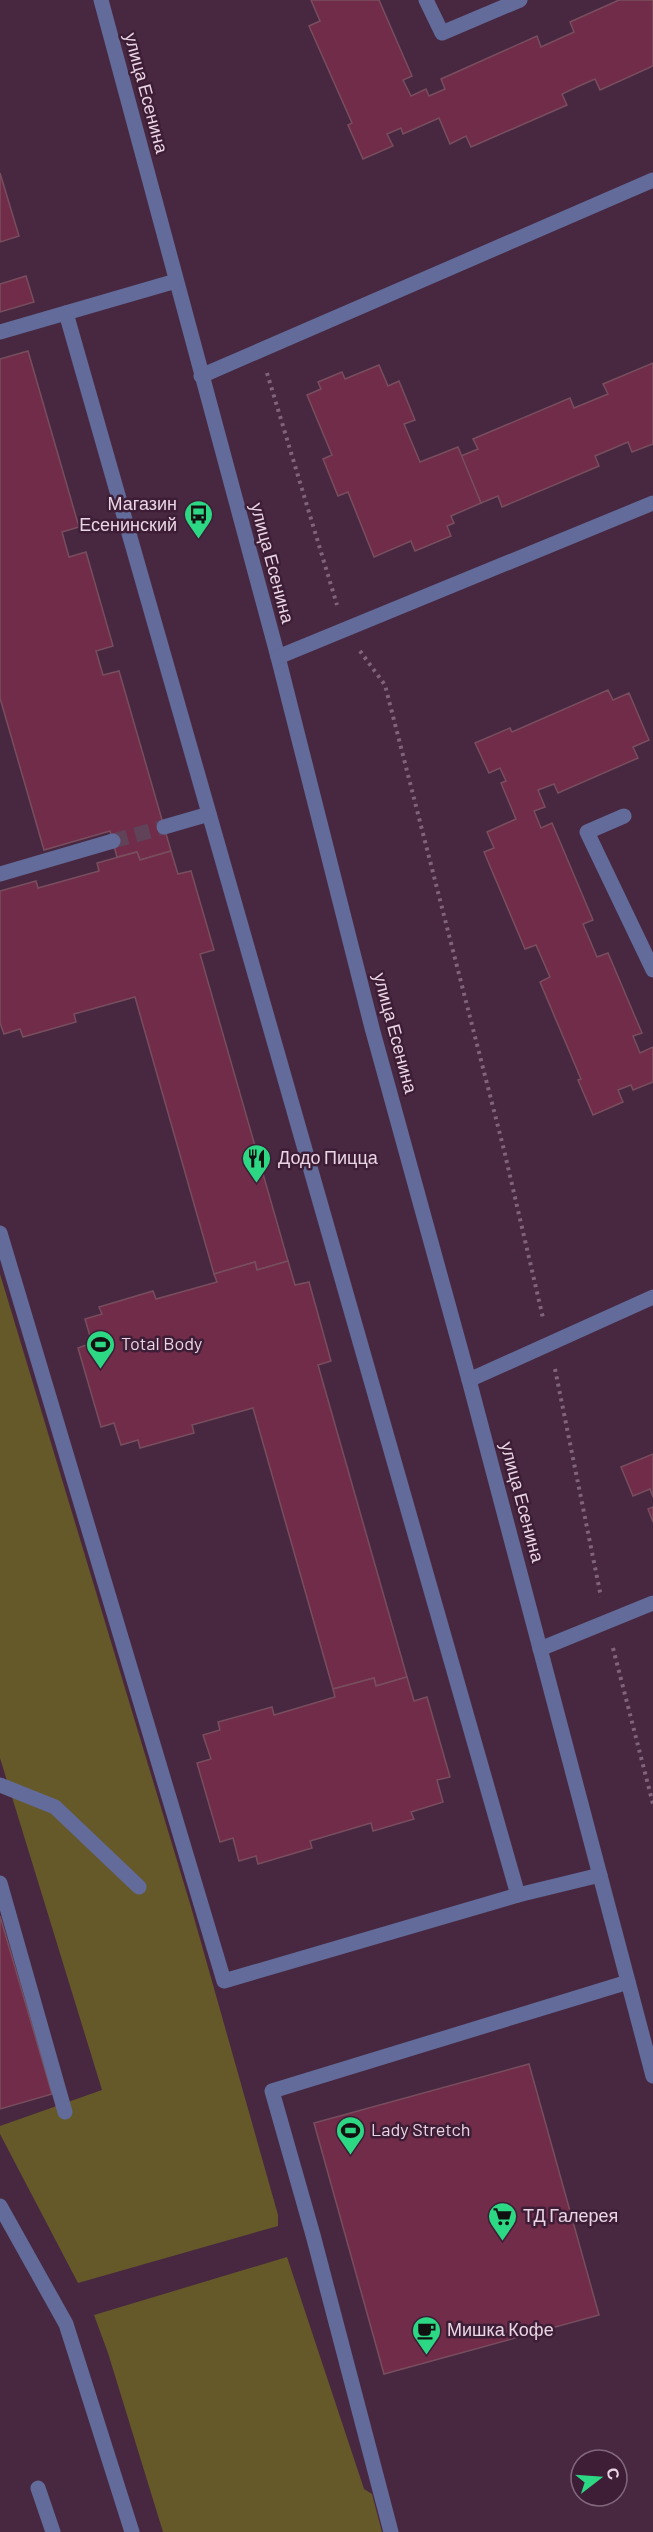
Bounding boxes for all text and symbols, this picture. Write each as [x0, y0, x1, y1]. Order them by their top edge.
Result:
street label: улица Есенина [120, 30, 174, 156]
place label: Магазин Есенинский [79, 492, 177, 535]
bus stop icon: Магазин Есенинский [182, 498, 214, 540]
street label: улица Есенина [246, 500, 300, 626]
street label: улица Есенина [369, 970, 423, 1096]
restaurant icon: Додо Пицца [241, 1142, 273, 1184]
place label: Додо Пицца [278, 1146, 379, 1168]
sports icon: Total Body [84, 1328, 116, 1370]
place label: Total Body [121, 1332, 202, 1354]
street label: улица Есенина [496, 1439, 550, 1565]
sports icon: Lady Stretch [334, 2114, 366, 2156]
place label: Lady Stretch [371, 2118, 471, 2140]
supermarket icon: ТД Галерея [486, 2200, 518, 2242]
place label: ТД Галерея [523, 2204, 618, 2226]
cafe icon: Мишка Кофе [410, 2314, 442, 2356]
place label: Мишка Кофе [447, 2318, 554, 2340]
north arrow [569, 2448, 629, 2508]
text: С [603, 2465, 625, 2482]

